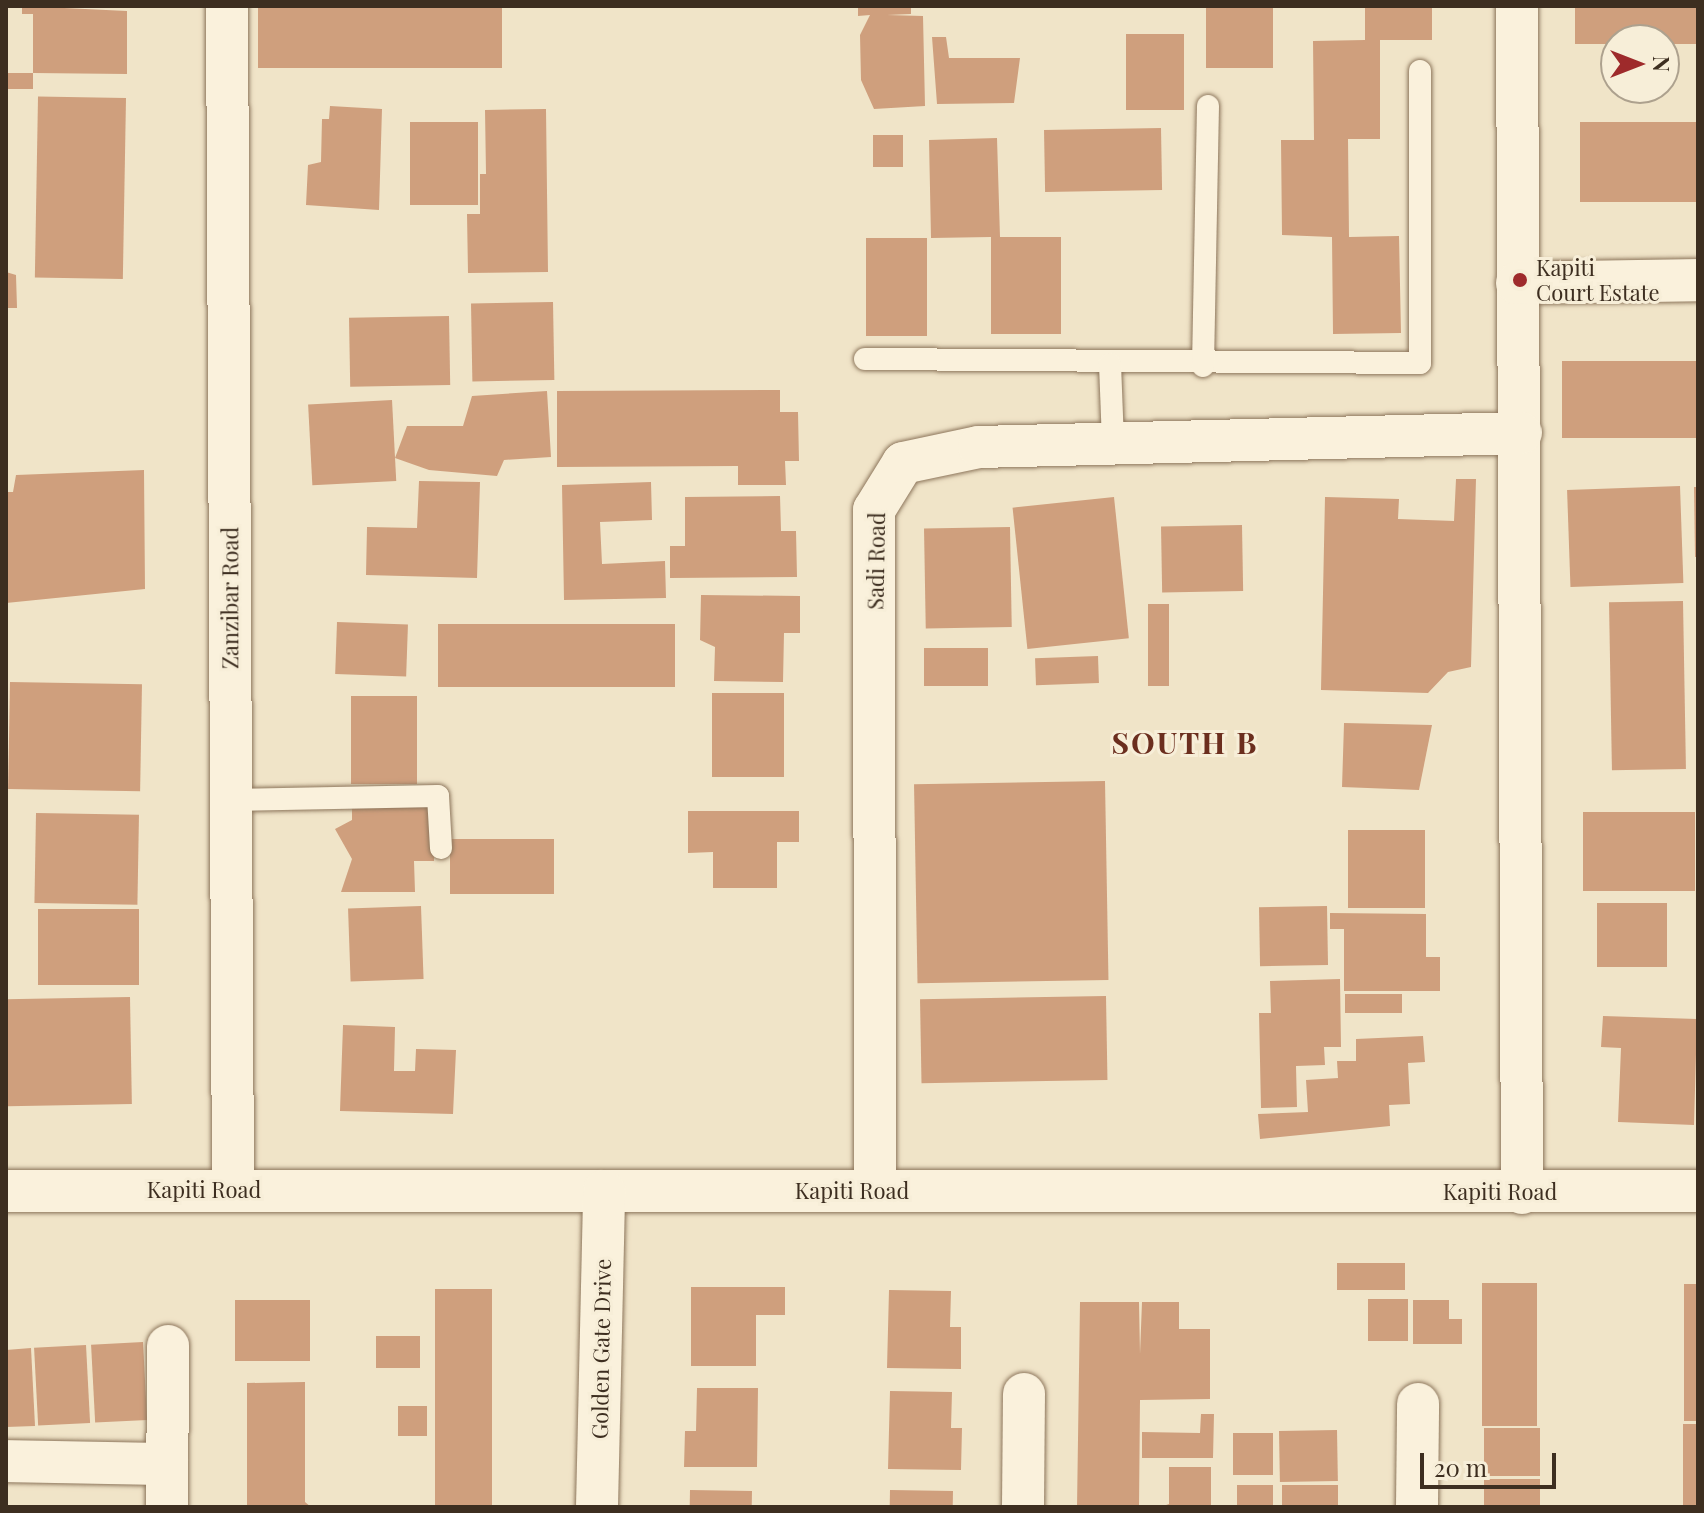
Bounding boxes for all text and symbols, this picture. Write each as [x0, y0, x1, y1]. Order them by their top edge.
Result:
north arrow [1600, 24, 1680, 104]
text: N [1647, 56, 1677, 72]
place label: Kapiti Court Estate [1536, 254, 1660, 306]
marker: Kapiti Court Estate [1511, 271, 1529, 289]
street label: Sadi Road [862, 512, 890, 610]
street label: Zanzibar Road [217, 527, 243, 669]
district label: SOUTH B [1111, 724, 1259, 760]
street label: Kapiti Road [147, 1177, 261, 1203]
street label: Kapiti Road [795, 1178, 909, 1204]
street label: Kapiti Road [1443, 1179, 1557, 1205]
street label: Golden Gate Drive [586, 1259, 616, 1439]
scale bar [1424, 1437, 1560, 1487]
text: 20 m [1434, 1451, 1487, 1483]

